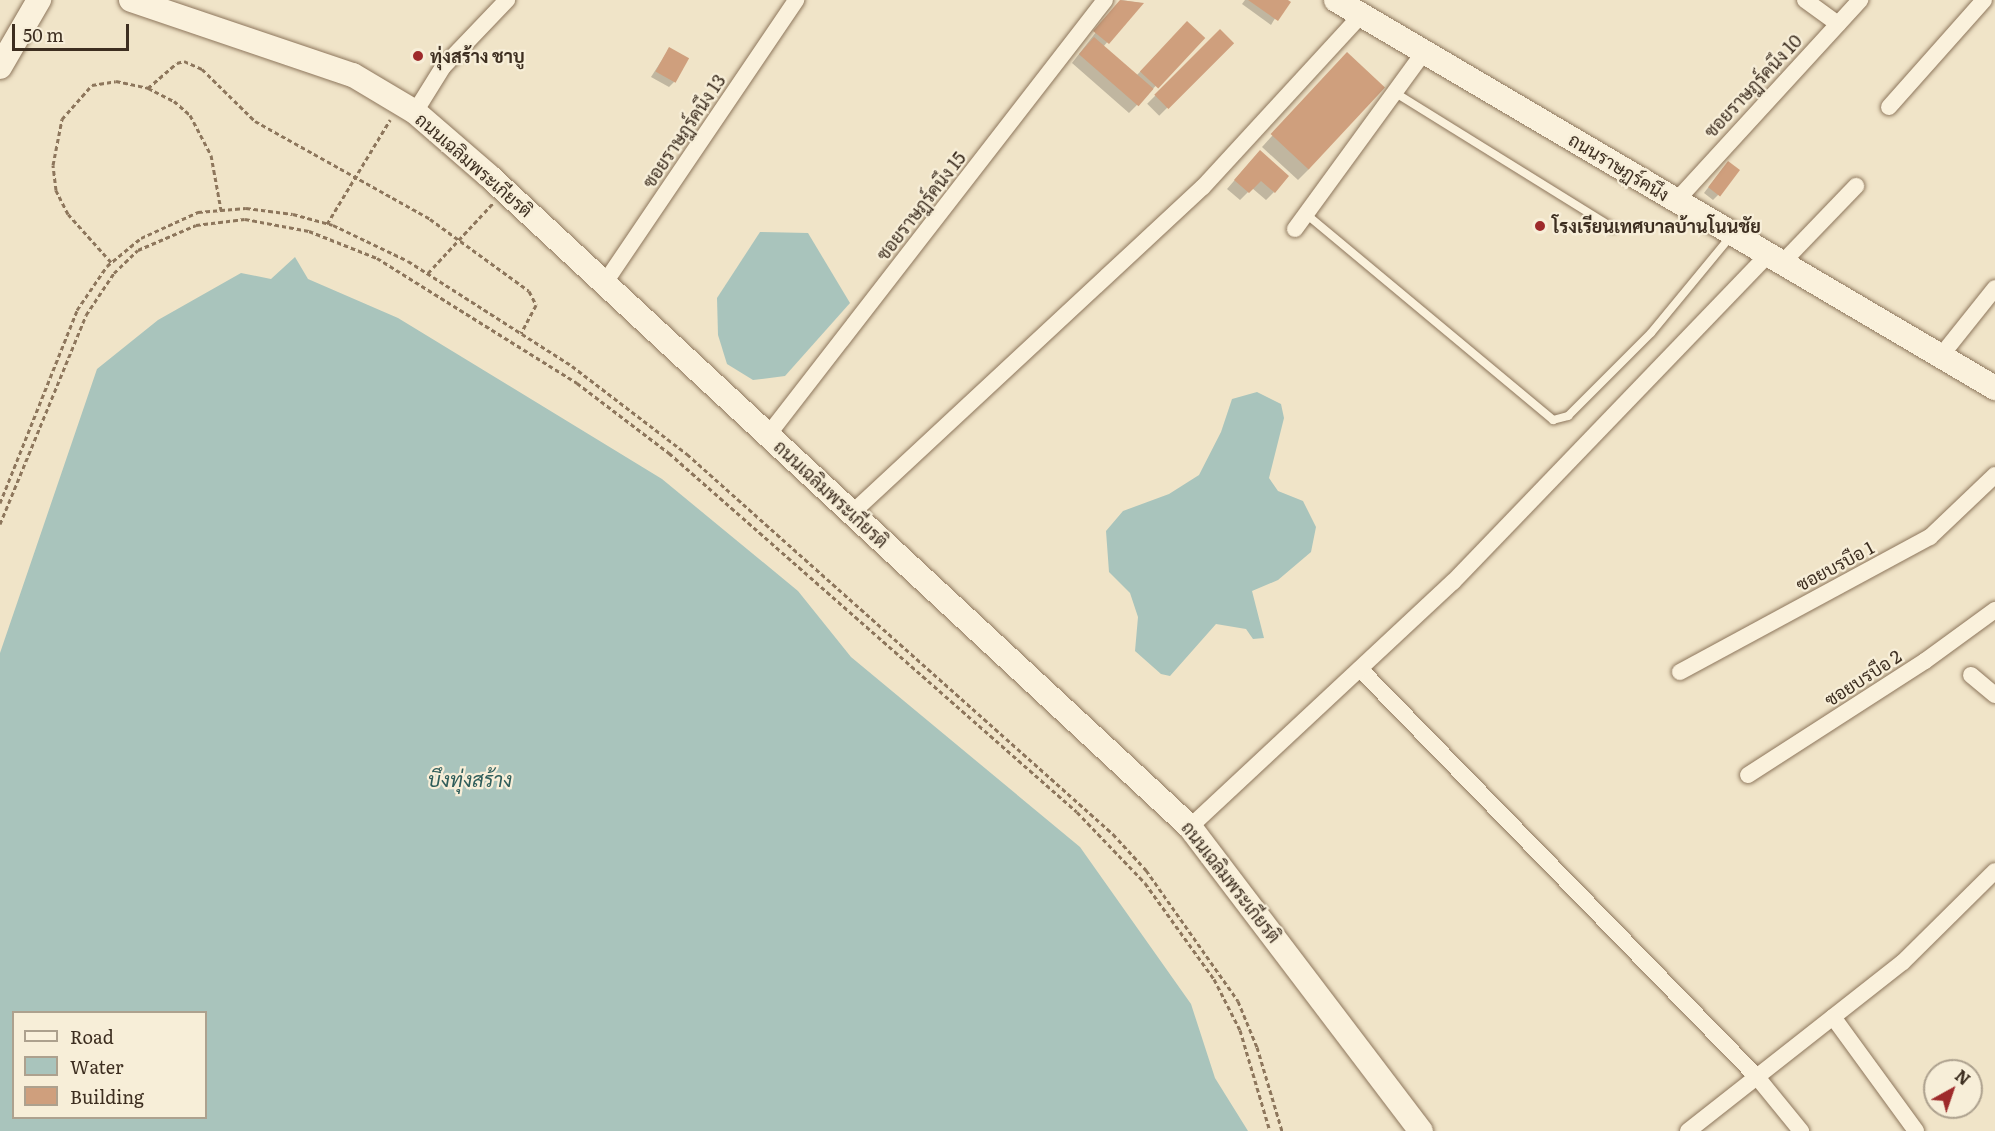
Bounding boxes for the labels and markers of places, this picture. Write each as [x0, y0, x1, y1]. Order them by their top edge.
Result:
place label: ทุ่งสร้าง ชาบู [430, 45, 525, 67]
marker: ทุ่งสร้าง ชาบู [411, 49, 425, 63]
place label: โรงเรียนเทศบาลบ้านโนนชัย [1552, 215, 1761, 237]
marker: โรงเรียนเทศบาลบ้านโนนชัย [1533, 219, 1547, 233]

